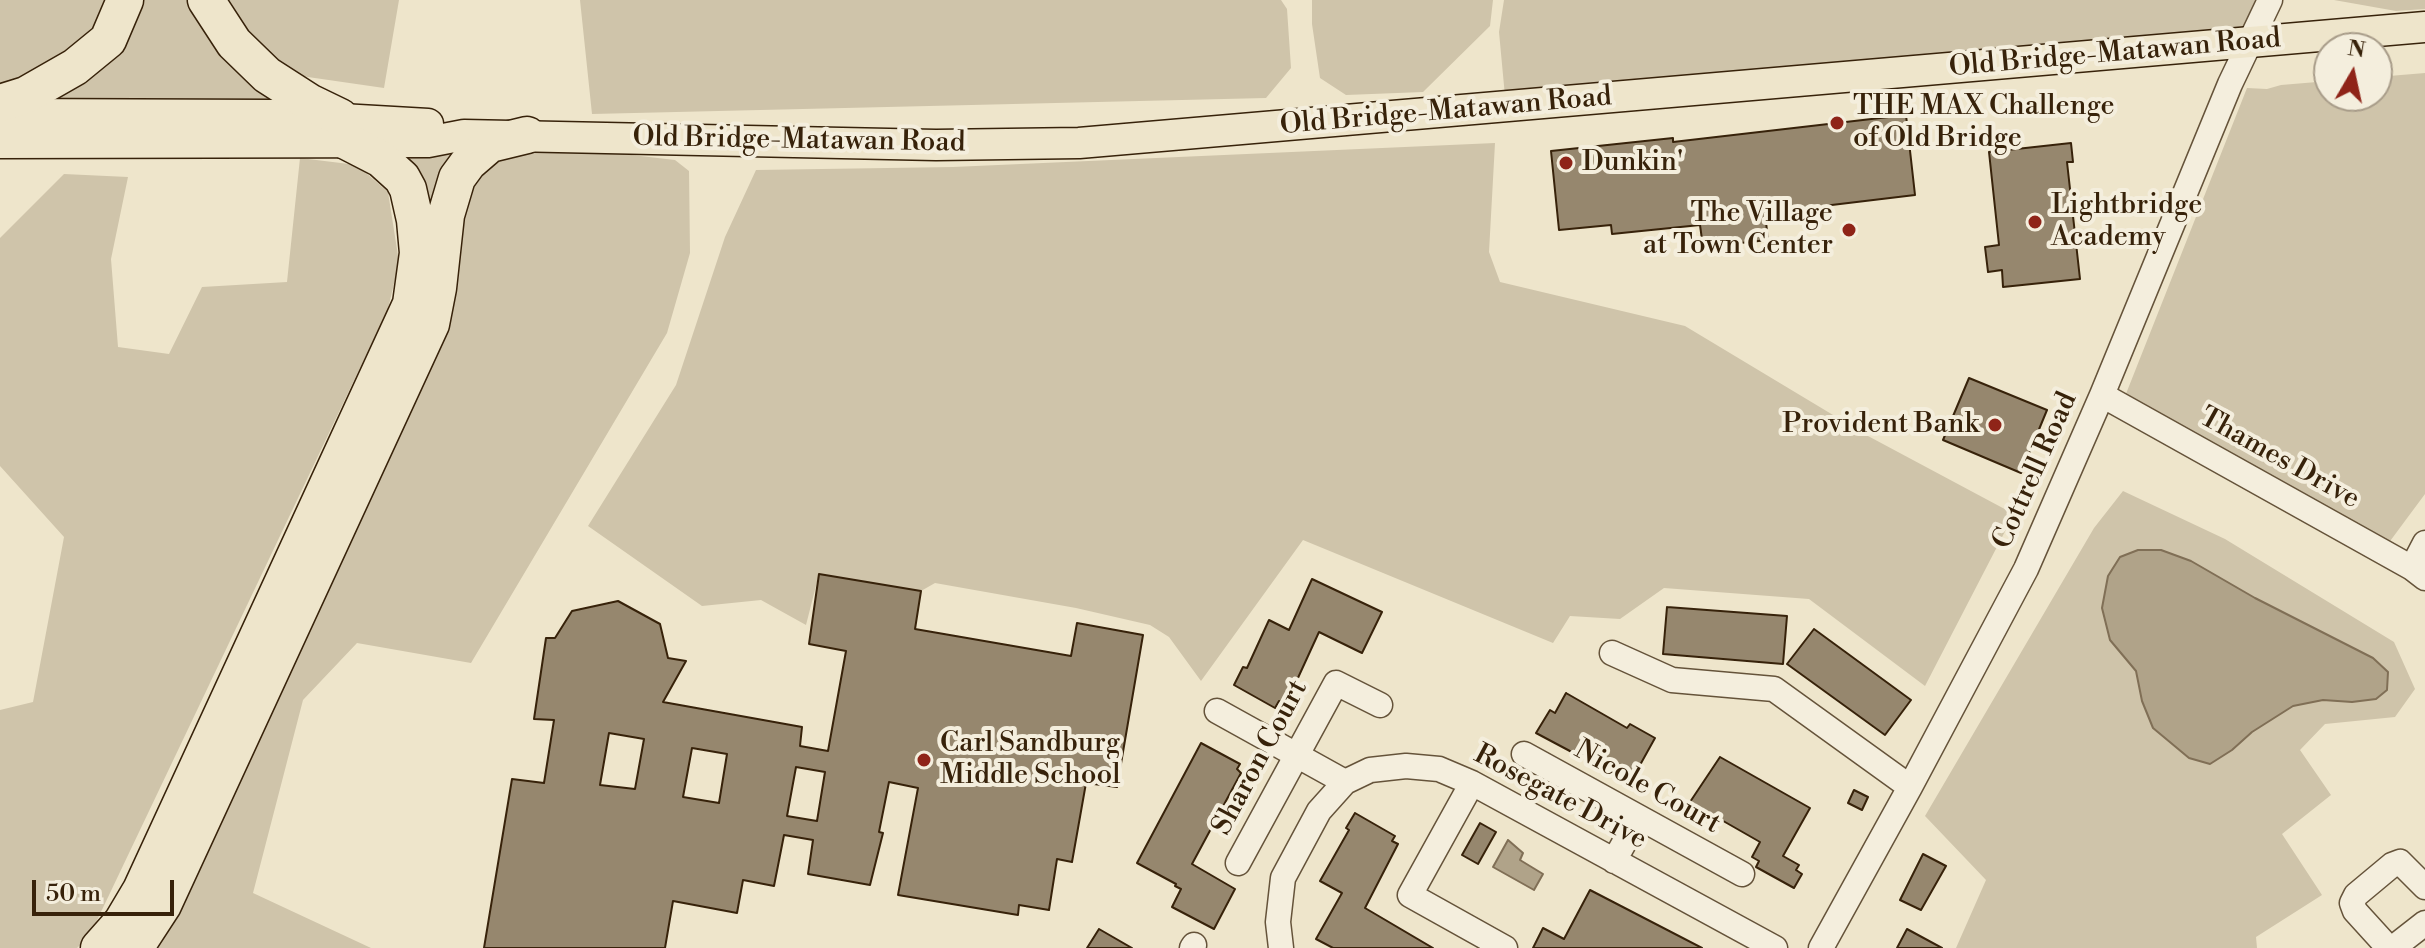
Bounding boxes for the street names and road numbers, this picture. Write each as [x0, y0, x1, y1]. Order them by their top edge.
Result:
street label: Old Bridge-Matawan Road [1948, 23, 2282, 85]
street label: Old Bridge-Matawan Road [1279, 81, 1613, 143]
street label: Old Bridge-Matawan Road [632, 121, 966, 161]
street label: Cottrell Road [1987, 387, 2085, 555]
street label: Thames Drive [2193, 401, 2365, 517]
street label: Sharon Court [1206, 675, 1316, 841]
street label: Nicole Court [1568, 734, 1726, 842]
street label: Rosegate Drive [1468, 738, 1652, 858]

